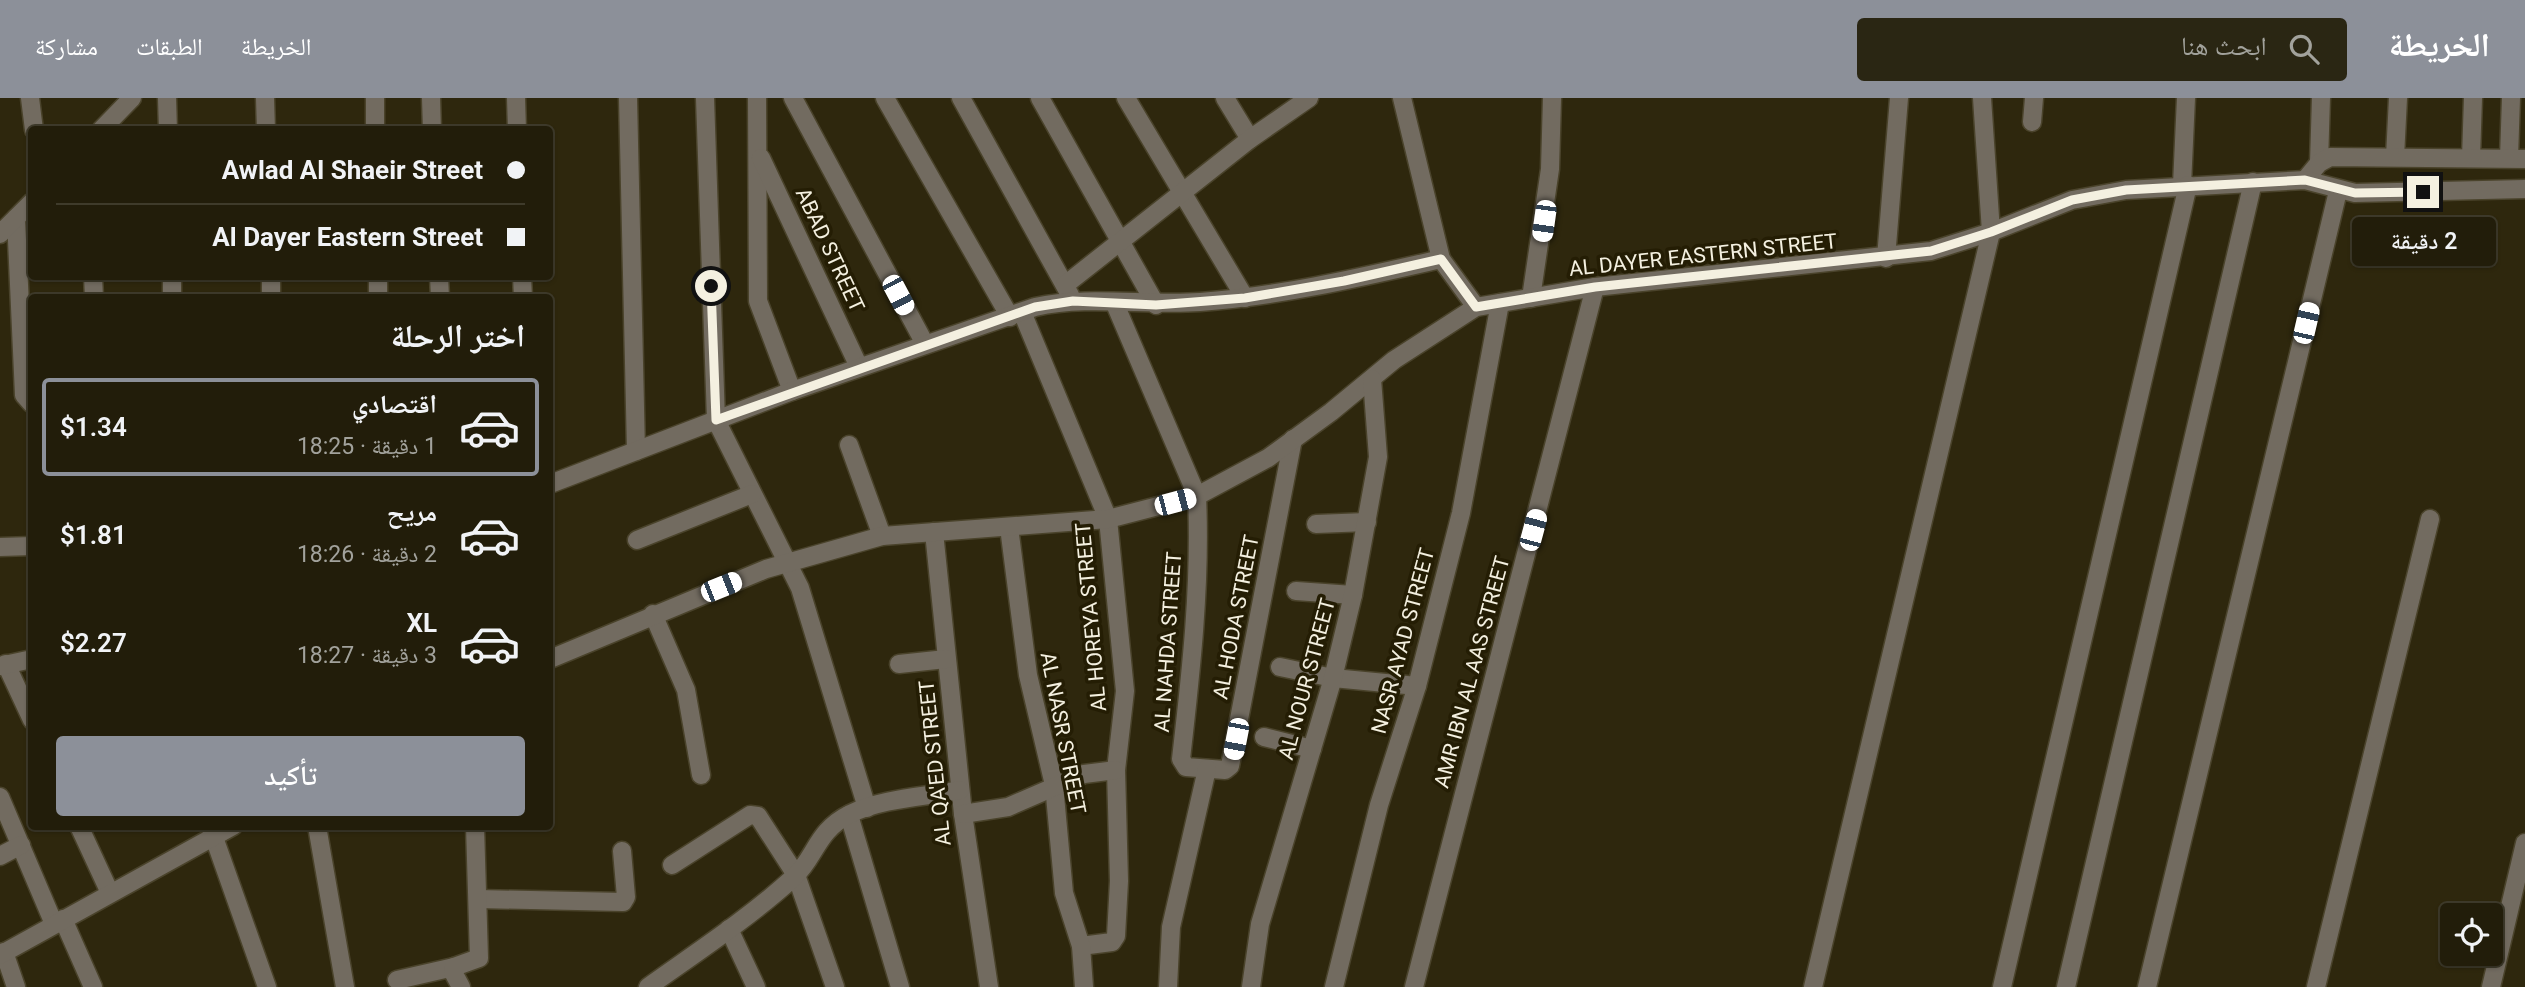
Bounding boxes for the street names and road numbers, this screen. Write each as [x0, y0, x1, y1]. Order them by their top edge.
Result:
street label: ABAD STREET [791, 184, 869, 316]
street label: AL DAYER EASTERN STREET [1568, 229, 1839, 281]
street label: AL HOREYA STREET [1071, 521, 1111, 713]
street label: AL HODA STREET [1208, 532, 1264, 701]
street label: NASR AYAD STREET [1367, 545, 1439, 736]
street label: AL NAHDA STREET [1150, 550, 1186, 733]
street label: AMR IBN AL AAS STREET [1429, 553, 1515, 791]
street label: AL NOUR STREET [1274, 595, 1340, 762]
street label: AL NASR STREET [1036, 650, 1091, 816]
street label: AL QA'ED STREET [914, 679, 956, 847]

